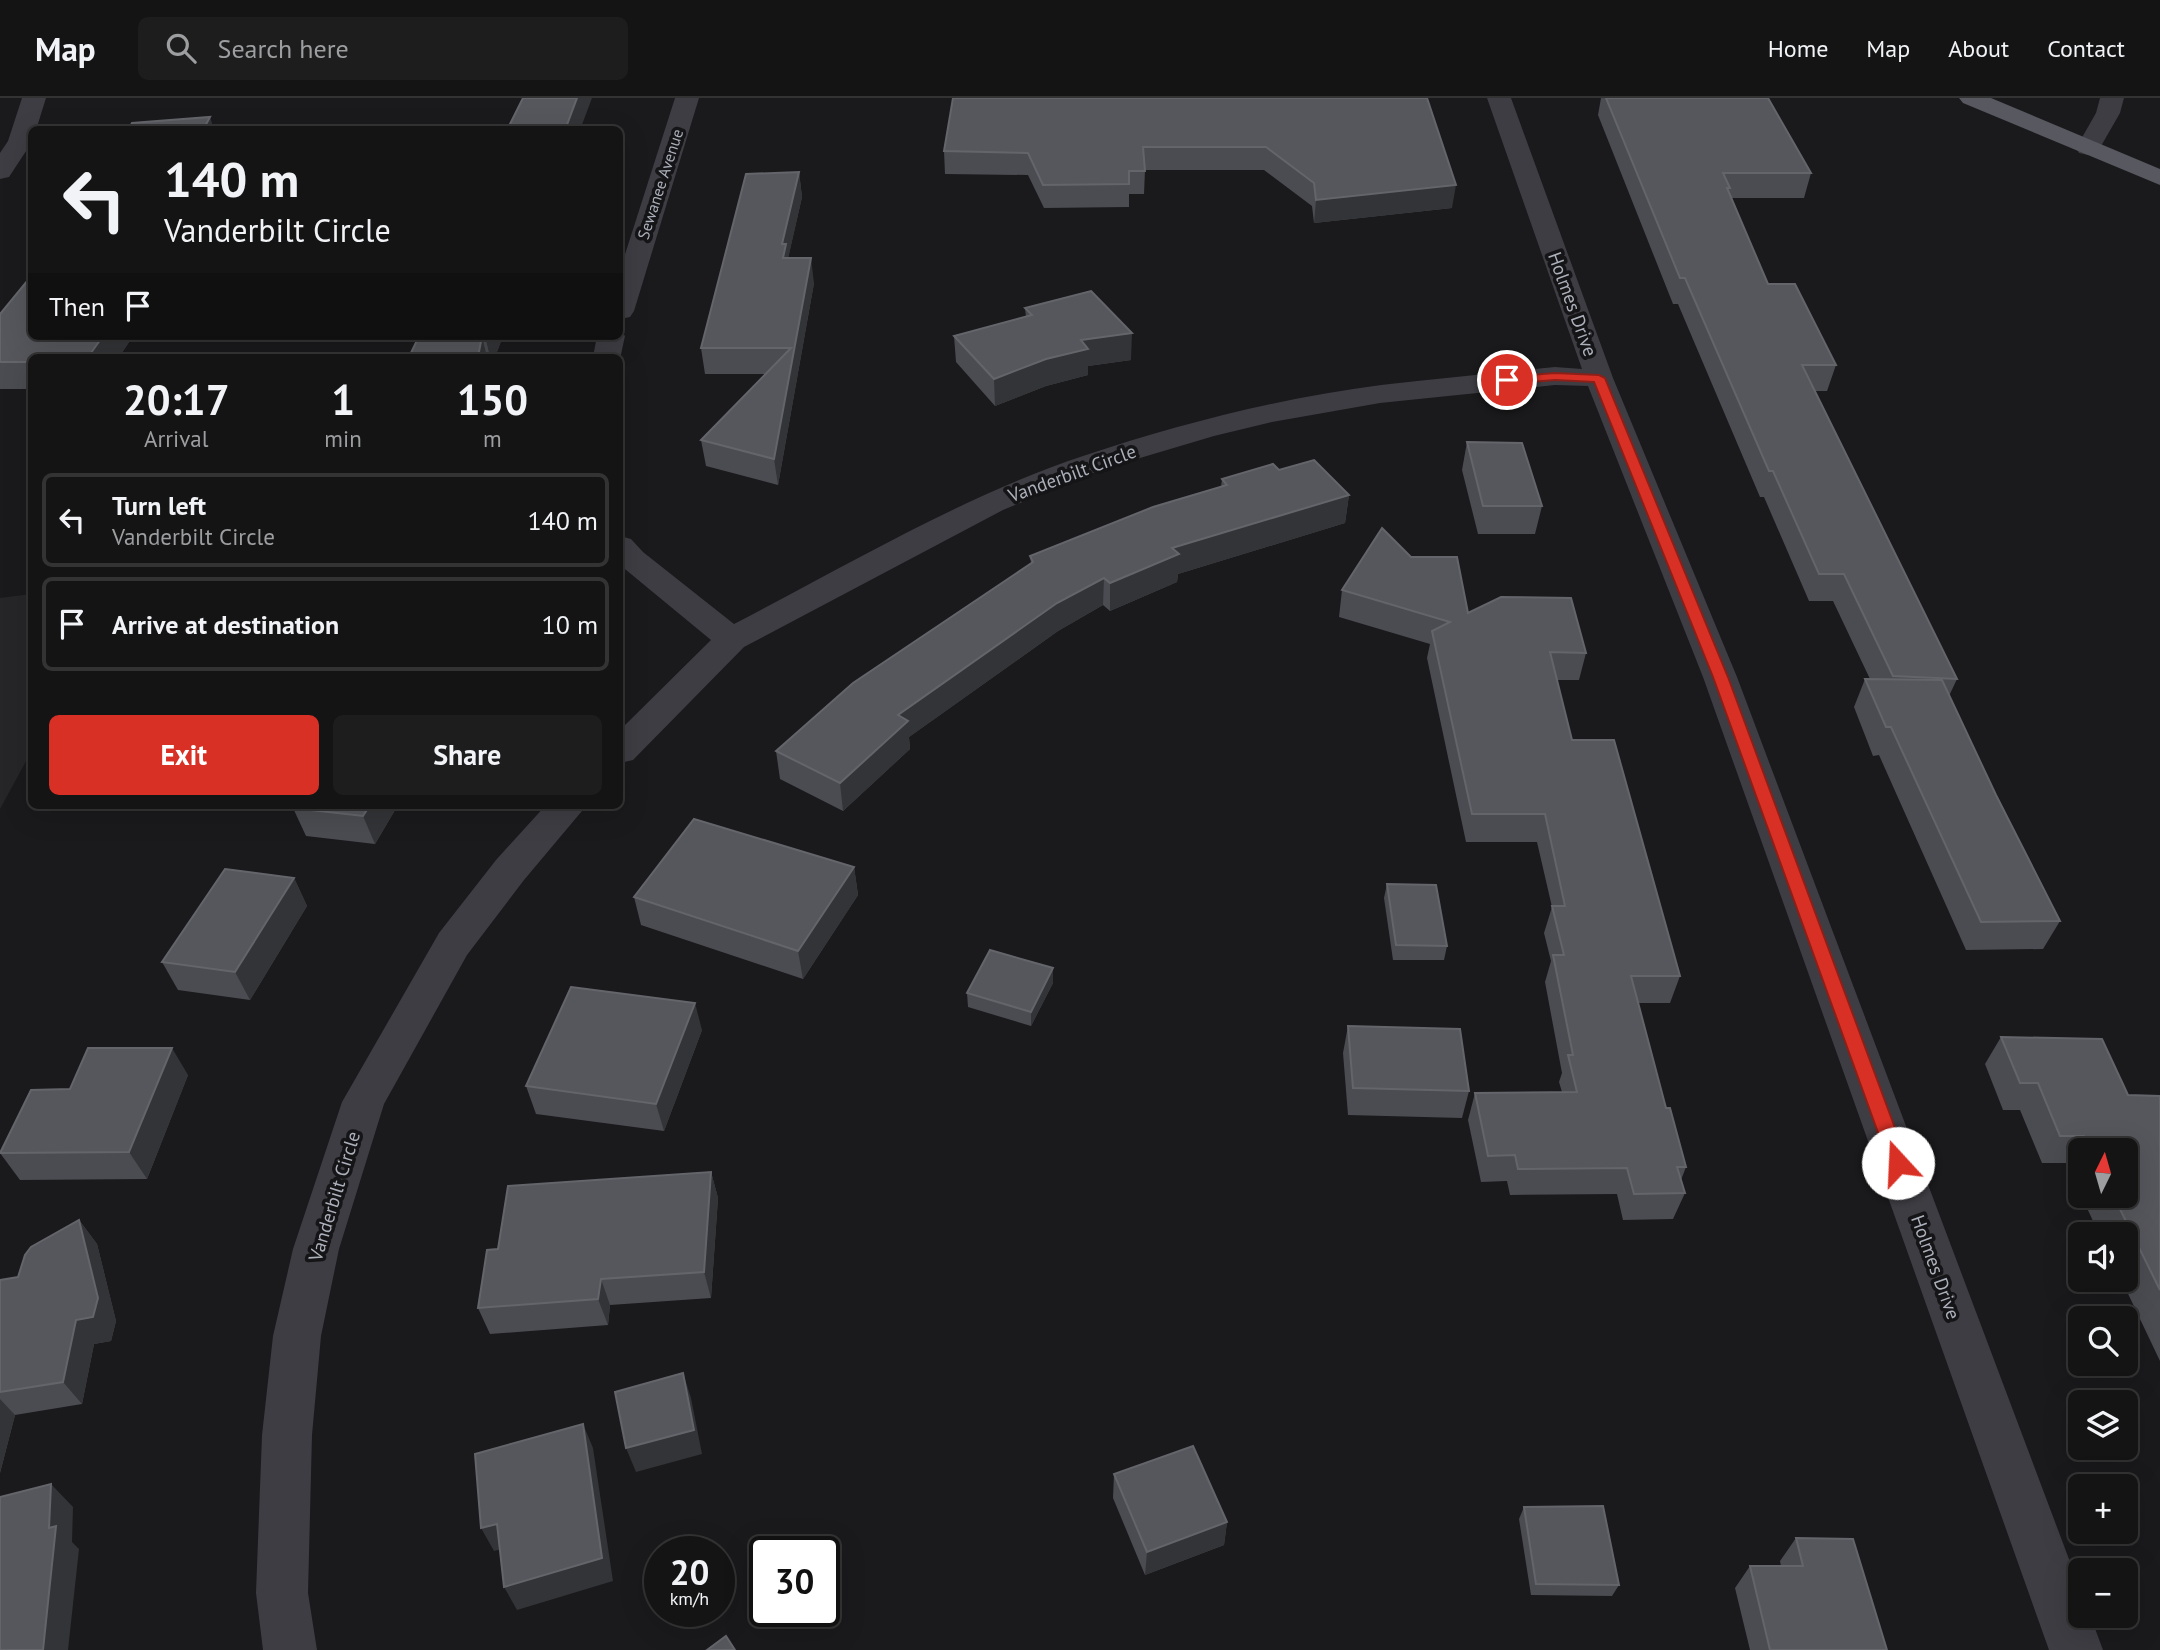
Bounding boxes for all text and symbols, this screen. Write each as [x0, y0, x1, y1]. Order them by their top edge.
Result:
search box [138, 17, 628, 80]
text: Map [35, 27, 96, 70]
icon: search [162, 29, 200, 67]
text: Search here [218, 32, 349, 65]
text: Home [1768, 33, 1828, 64]
text: Map [1866, 33, 1910, 64]
text: About [1948, 33, 2009, 64]
text: Contact [2047, 33, 2125, 64]
street label: Sewanee Avenue [633, 126, 687, 242]
text: 140 m [164, 147, 299, 211]
icon: left [49, 154, 140, 245]
text: Vanderbilt Circle [164, 209, 391, 251]
street label: Holmes Drive [1543, 249, 1603, 359]
icon: arrive [119, 287, 157, 325]
text: Then [49, 290, 105, 323]
pin [1477, 350, 1537, 410]
icon: arrive [1488, 361, 1526, 399]
text: 20:17 [123, 372, 229, 427]
text: 1 [331, 372, 355, 427]
text: 150 [457, 372, 528, 427]
text: Arrival [144, 424, 208, 453]
text: min [324, 424, 362, 453]
text: m [483, 424, 502, 453]
street label: Vanderbilt Circle [1004, 439, 1139, 508]
text: Turn left [112, 489, 206, 522]
icon: left [53, 501, 91, 539]
text: 140 m [527, 504, 598, 537]
text: Vanderbilt Circle [112, 522, 275, 551]
icon: arrive [53, 605, 91, 643]
text: Arrive at destination [112, 608, 339, 641]
text: 10 m [542, 608, 598, 641]
button: Exit [49, 715, 319, 795]
button: Share [333, 715, 602, 795]
position arrow [1861, 1126, 1935, 1200]
street label: Vanderbilt Circle [303, 1128, 365, 1265]
north arrow [2068, 1138, 2138, 1208]
map controls [2068, 1138, 2138, 1628]
street label: Holmes Drive [1906, 1212, 1966, 1322]
button: sound [2068, 1222, 2138, 1292]
button: search [2068, 1306, 2138, 1376]
button: layers [2068, 1390, 2138, 1460]
button: + [2068, 1474, 2138, 1544]
speed limit sign: 30 [749, 1536, 840, 1627]
text: 20 [670, 1549, 709, 1595]
button: − [2068, 1558, 2138, 1628]
text: km/h [670, 1587, 709, 1610]

